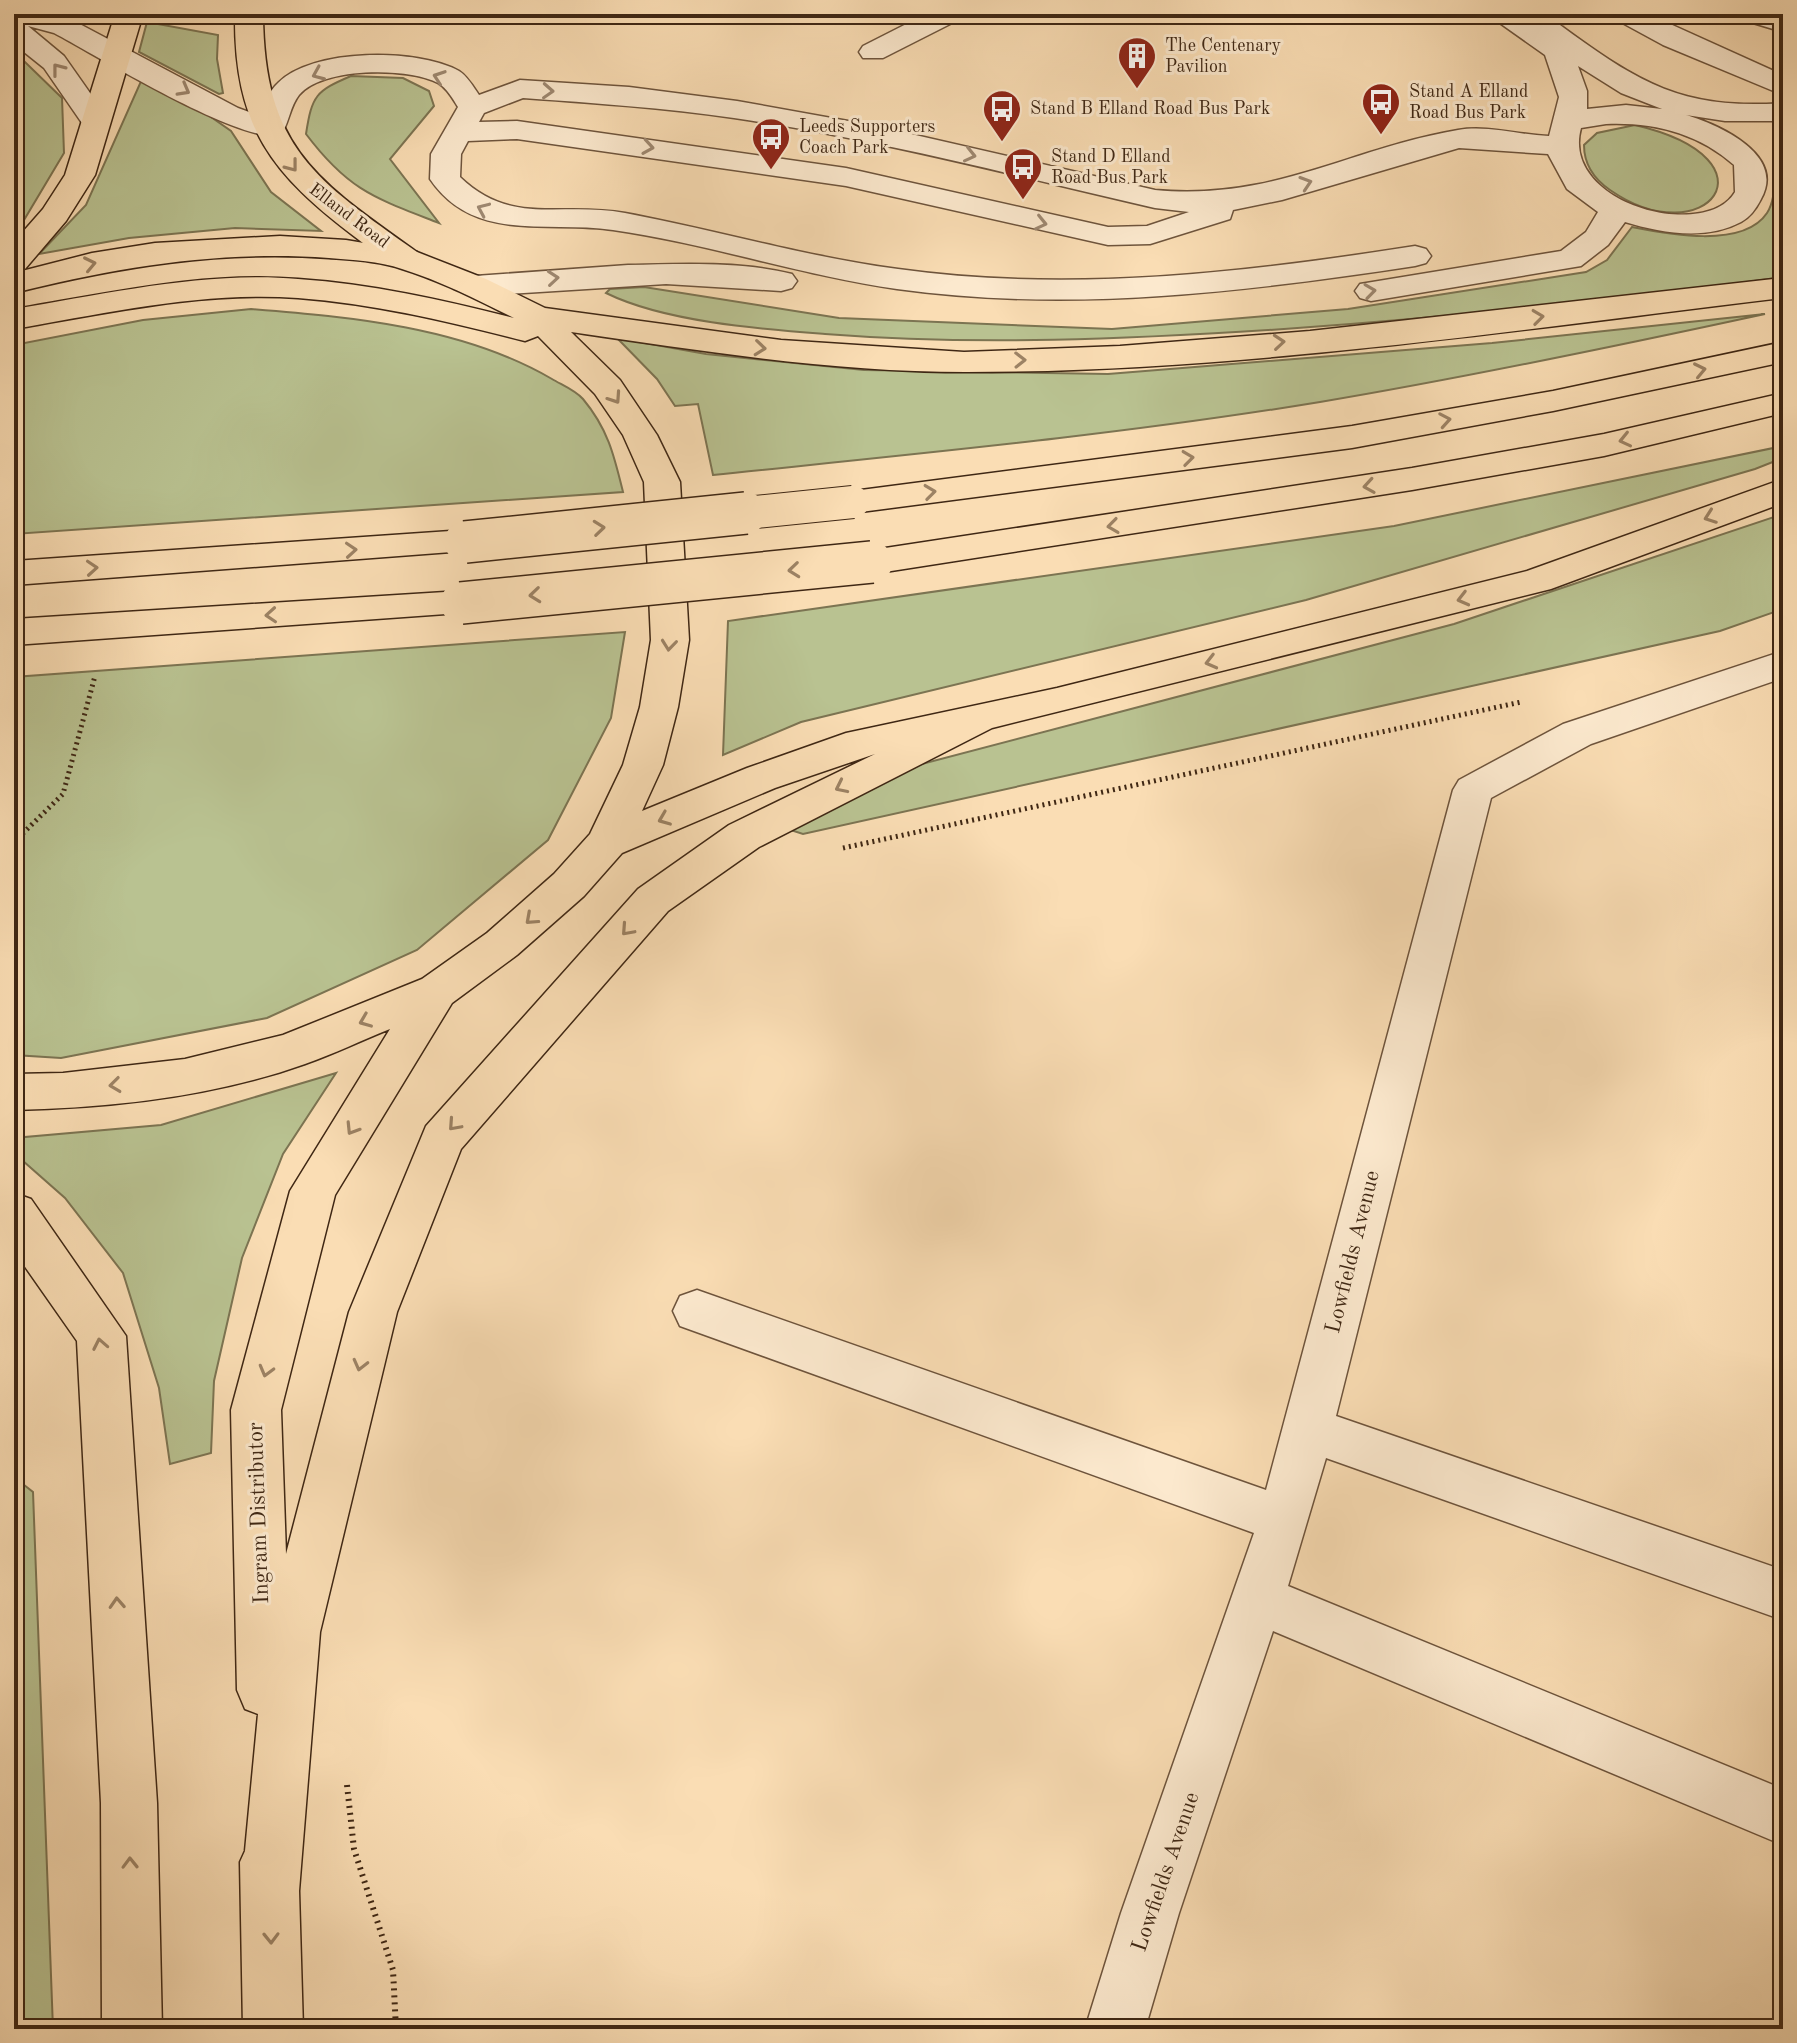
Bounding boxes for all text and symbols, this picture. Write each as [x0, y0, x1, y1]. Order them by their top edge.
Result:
building icon: The Centenary Pavilion [1116, 35, 1158, 90]
place label: The Centenary Pavilion [1165, 37, 1282, 76]
one-way arrow [54, 63, 68, 78]
one-way arrow [312, 65, 326, 81]
one-way arrow [433, 70, 447, 86]
one-way arrow [176, 80, 190, 95]
bus stop icon: Stand A Elland Road Bus Park [1360, 81, 1402, 136]
one-way arrow [542, 82, 555, 99]
place label: Stand A Elland Road Bus Park [1409, 83, 1528, 122]
bus stop icon: Stand B Elland Road Bus Park [981, 88, 1023, 143]
place label: Stand B Elland Road Bus Park [1030, 100, 1270, 118]
bus stop icon: Leeds Supporters Coach Park [750, 116, 792, 171]
place label: Leeds Supporters Coach Park [799, 118, 936, 157]
one-way arrow [641, 138, 655, 155]
one-way arrow [963, 146, 977, 163]
bus stop icon: Stand D Elland Road Bus Park [1002, 146, 1044, 201]
place label: Stand D Elland Road Bus Park [1051, 148, 1171, 187]
one-way arrow [282, 157, 297, 172]
one-way arrow [1299, 176, 1312, 192]
street label: Elland Road [306, 180, 392, 252]
one-way arrow [476, 203, 491, 219]
one-way arrow [1033, 213, 1047, 230]
one-way arrow [82, 256, 96, 273]
one-way arrow [547, 270, 560, 287]
one-way arrow [1363, 283, 1377, 300]
one-way arrow [1531, 308, 1544, 325]
one-way arrow [1273, 334, 1286, 351]
one-way arrow [754, 340, 767, 357]
one-way arrow [1014, 352, 1026, 369]
one-way arrow [1693, 362, 1707, 379]
one-way arrow [606, 389, 621, 403]
one-way arrow [1438, 413, 1452, 430]
one-way arrow [1619, 431, 1633, 448]
one-way arrow [1181, 450, 1195, 467]
one-way arrow [1363, 477, 1376, 494]
one-way arrow [924, 483, 937, 500]
one-way arrow [1704, 507, 1718, 524]
one-way arrow [1106, 517, 1119, 534]
one-way arrow [593, 520, 606, 537]
one-way arrow [345, 542, 358, 559]
one-way arrow [86, 560, 99, 577]
one-way arrow [787, 561, 800, 578]
one-way arrow [528, 587, 541, 604]
one-way arrow [1457, 589, 1471, 606]
one-way arrow [264, 606, 277, 623]
one-way arrow [660, 639, 677, 652]
one-way arrow [1205, 653, 1218, 670]
one-way arrow [835, 778, 850, 793]
one-way arrow [658, 809, 672, 826]
one-way arrow [525, 909, 540, 923]
one-way arrow [622, 921, 636, 936]
one-way arrow [359, 1011, 373, 1027]
one-way arrow [108, 1076, 122, 1093]
one-way arrow [449, 1115, 464, 1130]
one-way arrow [346, 1120, 362, 1135]
street label: Lowfields Avenue [1322, 1168, 1384, 1336]
one-way arrow [92, 1338, 109, 1351]
one-way arrow [352, 1358, 369, 1372]
one-way arrow [258, 1364, 275, 1378]
street label: Ingram Distributor [245, 1422, 273, 1604]
one-way arrow [109, 1596, 126, 1609]
street label: Lowfields Avenue [1128, 1789, 1204, 1955]
one-way arrow [121, 1856, 138, 1869]
one-way arrow [263, 1932, 280, 1945]

